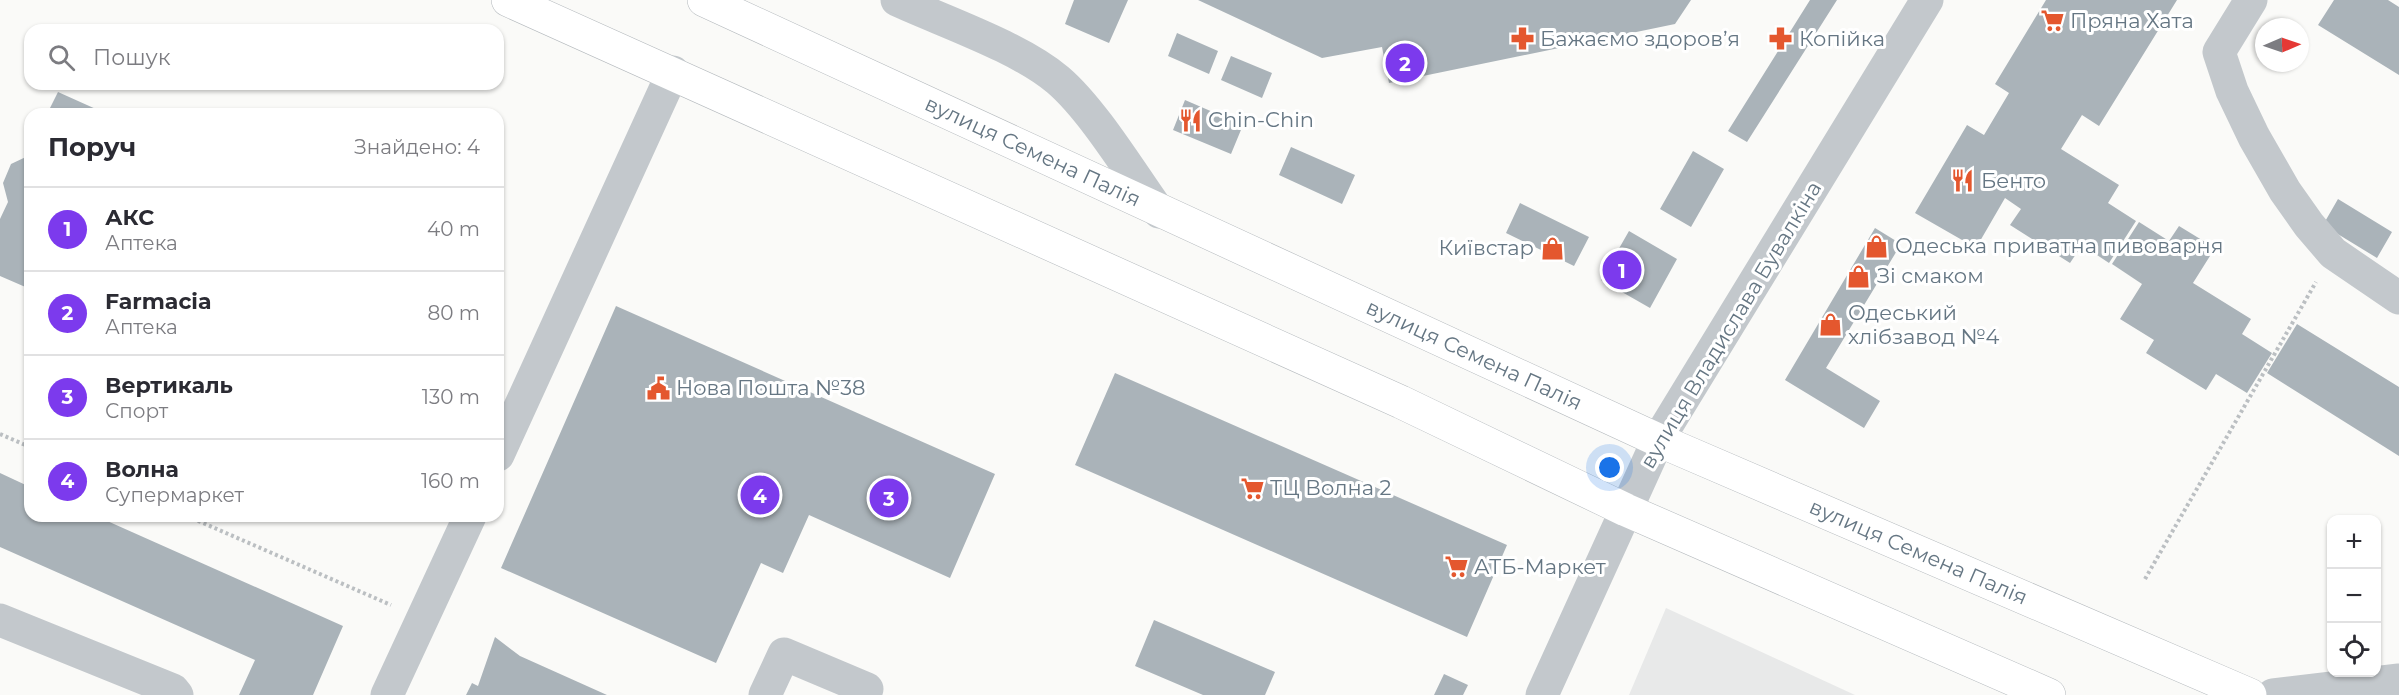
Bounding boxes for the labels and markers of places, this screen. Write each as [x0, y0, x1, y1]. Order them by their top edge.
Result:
supermarket icon: Пряна Хата [2039, 8, 2065, 34]
place label: Пряна Хата [2070, 8, 2194, 33]
pharmacy icon: Бажаємо здоровʼя [1509, 26, 1535, 52]
place label: Бажаємо здоровʼя [1540, 26, 1740, 51]
pharmacy icon: Копійка [1768, 26, 1794, 52]
place label: Копійка [1799, 26, 1885, 51]
pin: 2 [1386, 40, 1424, 86]
restaurant icon: Chin-Chin [1177, 107, 1203, 133]
place label: Chin-Chin [1208, 107, 1314, 132]
restaurant icon: Бенто [1950, 168, 1976, 194]
place label: Бенто [1981, 168, 2046, 193]
shop icon: Одеська приватна пивоварня [1864, 233, 1890, 259]
place label: Одеська приватна пивоварня [1895, 233, 2223, 258]
place label: Київстар [1438, 235, 1534, 260]
shop icon: Київстар [1539, 235, 1565, 261]
pin: 1 [1602, 248, 1642, 292]
shop icon: Зі смаком [1846, 263, 1872, 289]
place label: Зі смаком [1877, 263, 1984, 288]
place label: Одеський хлібзавод №4 [1848, 300, 1999, 349]
shop icon: Одеський хлібзавод №4 [1817, 312, 1843, 338]
public building icon: Нова Пошта №38 [645, 375, 671, 401]
place label: Нова Пошта №38 [676, 375, 865, 400]
pin: 4 [740, 472, 780, 518]
supermarket icon: ТЦ Волна 2 [1239, 475, 1265, 501]
place label: ТЦ Волна 2 [1270, 475, 1391, 500]
pin: 3 [870, 476, 908, 520]
supermarket icon: АТБ-Маркет [1443, 554, 1469, 580]
place label: АТБ-Маркет [1474, 554, 1606, 579]

